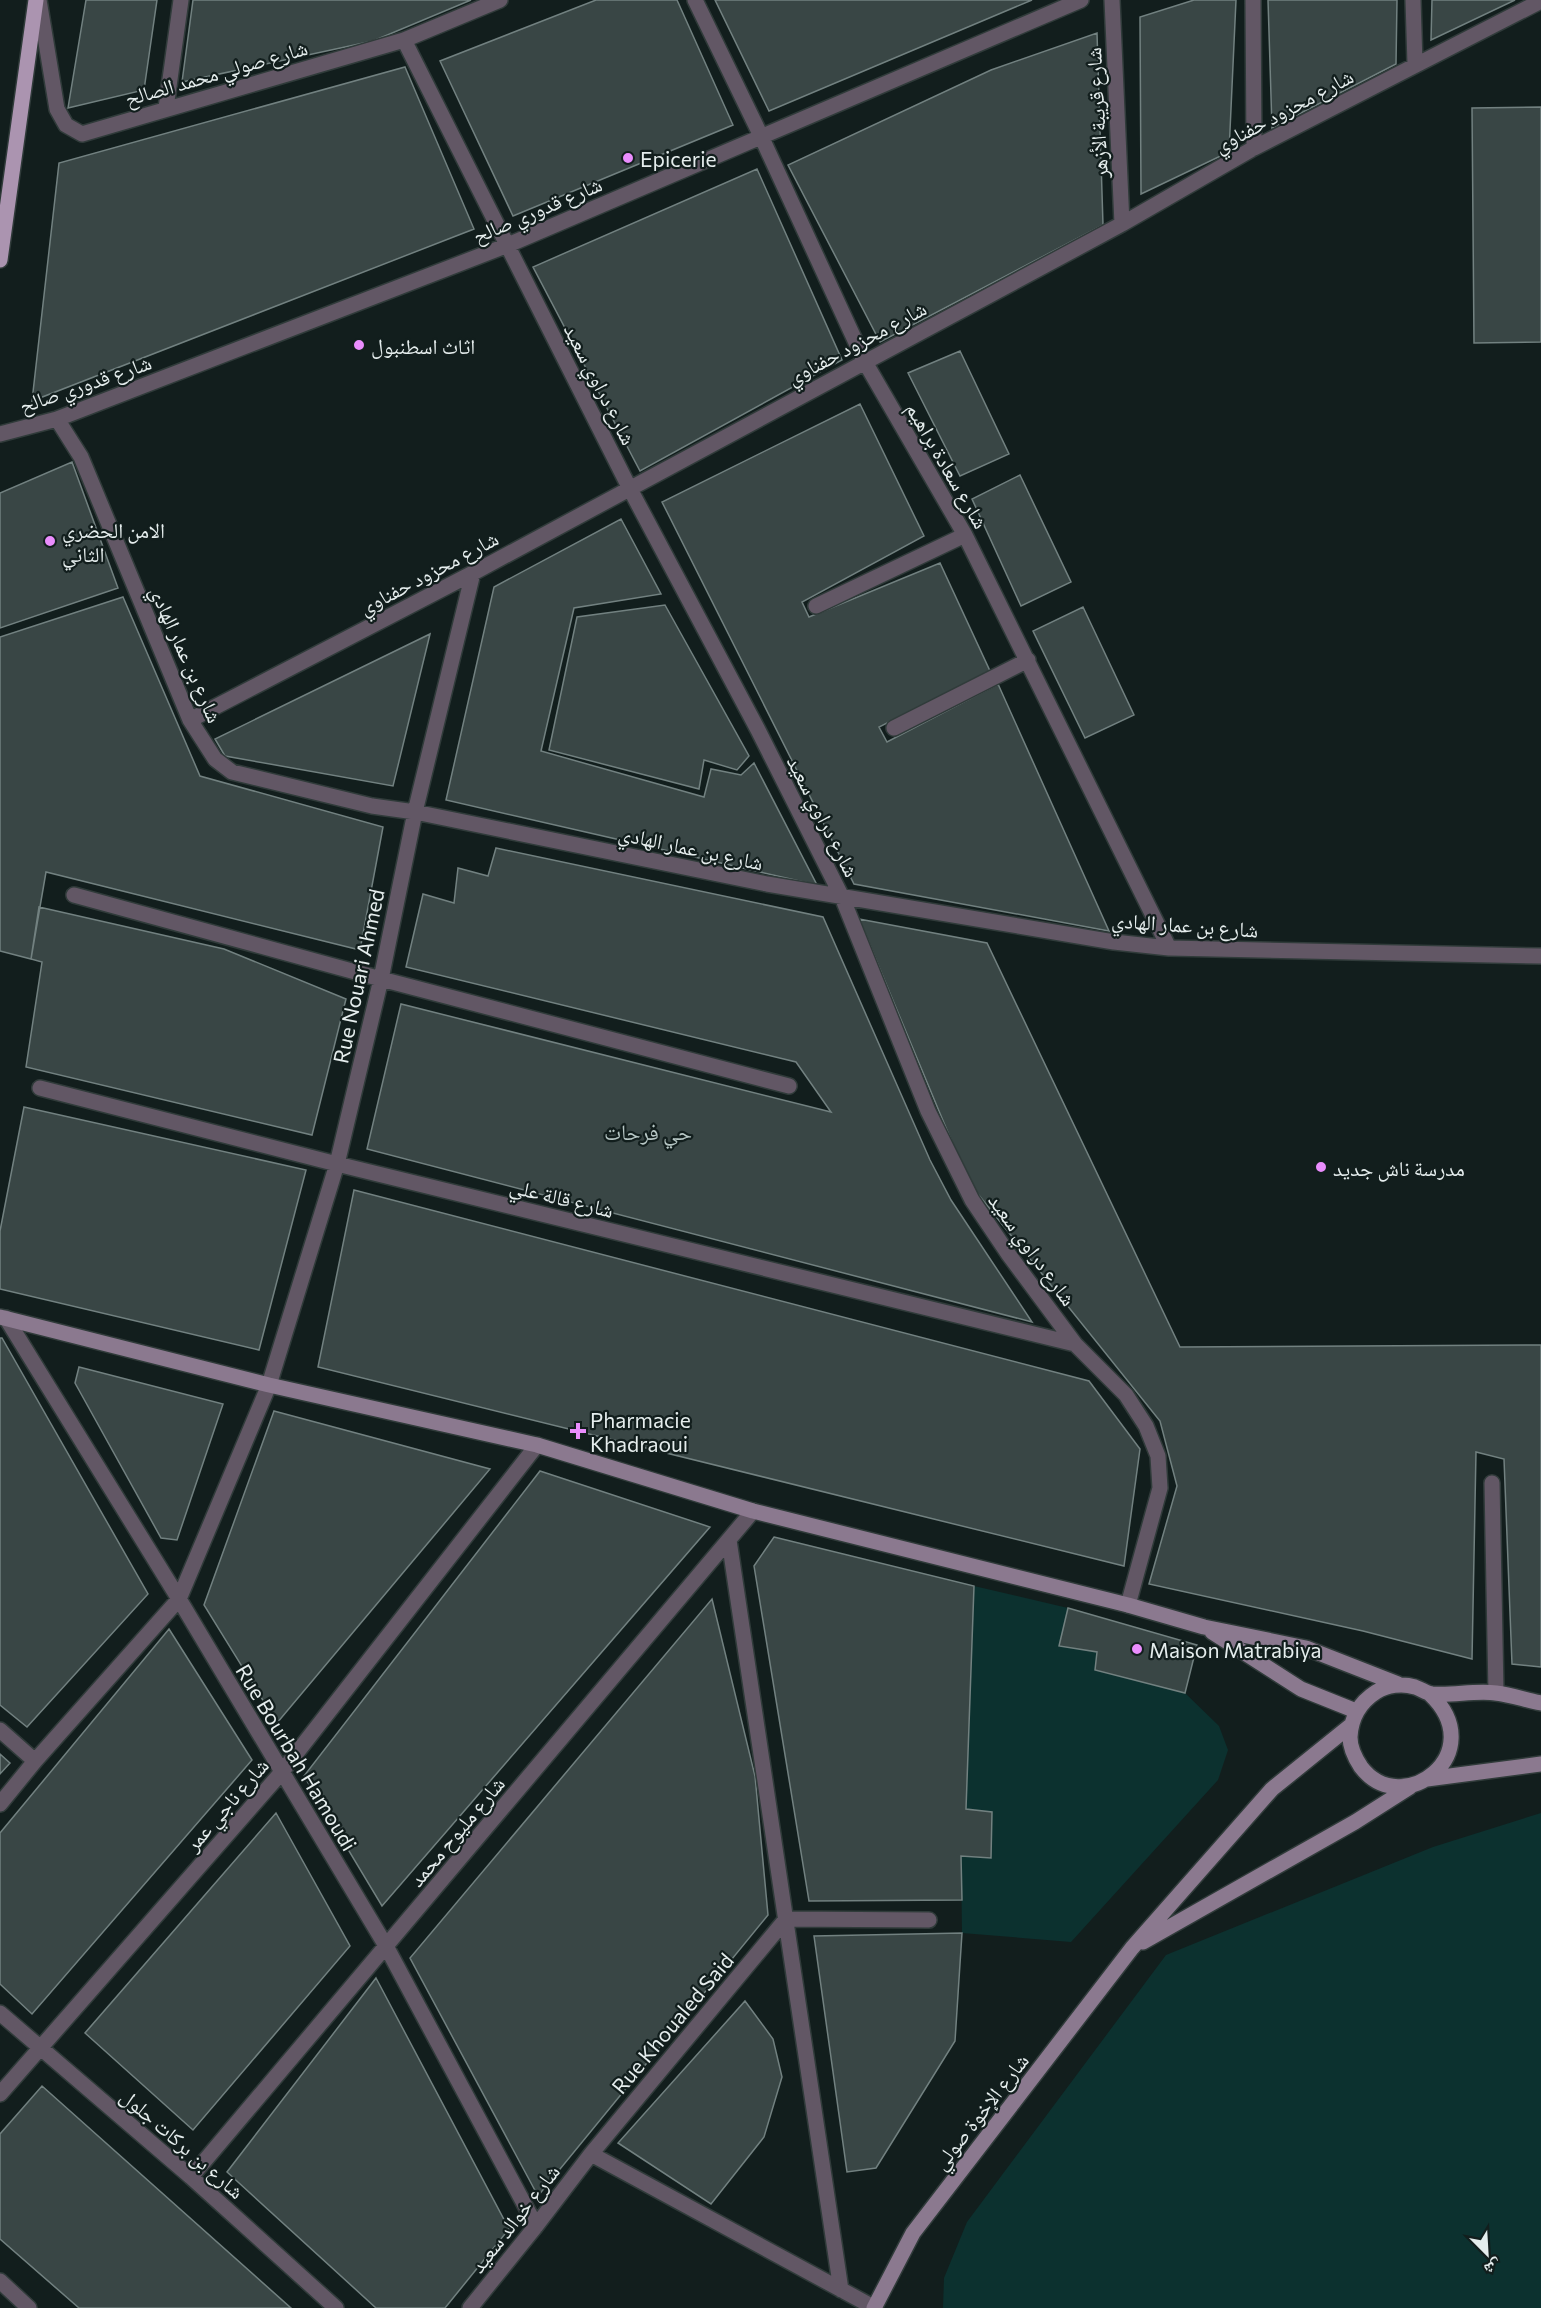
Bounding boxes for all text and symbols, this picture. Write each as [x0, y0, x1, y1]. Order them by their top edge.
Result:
street label: شارع صولي محمد الصالح [122, 34, 312, 115]
street label: شارع قريبة الأزهر [1080, 47, 1114, 180]
street label: شارع محزود حفناوي [1209, 63, 1359, 162]
place label: Epicerie [640, 146, 717, 171]
marker: Epicerie [621, 151, 635, 165]
street label: شارع قدوري صالح [469, 171, 607, 252]
street label: شارع محزود حفناوي [782, 295, 932, 394]
street label: شارع دراوي سعيد [555, 319, 642, 451]
place label: اثاث اسطنبول [371, 333, 475, 359]
marker: اثاث اسطنبول [352, 338, 366, 352]
street label: شارع قدوري صالح [16, 349, 156, 422]
street label: شارع سعادة براهيم [899, 397, 994, 534]
place label: الامن الحضري الثاني [62, 517, 165, 571]
street label: شارع محزود حفناوي [354, 525, 504, 624]
marker: الامن الحضري الثاني [43, 534, 57, 548]
street label: شارع بن عمار الهادي [141, 582, 228, 728]
street label: شارع دراوي سعيد [778, 751, 865, 883]
street label: شارع بن عمار الهادي [615, 819, 766, 880]
street label: Rue Nouari Ahmed [327, 886, 389, 1066]
street label: شارع بن عمار الهادي [1110, 906, 1259, 947]
district label: حي فرحات [604, 1118, 692, 1149]
place label: مدرسة ناش جديد [1333, 1155, 1465, 1182]
marker: مدرسة ناش جديد [1314, 1160, 1328, 1174]
street label: شارع قالة علي [506, 1172, 617, 1227]
street label: شارع دراوي سعيد [980, 1188, 1082, 1313]
place label: Pharmacie Khadraoui [590, 1407, 691, 1456]
marker: Pharmacie Khadraoui [571, 1424, 585, 1438]
place label: Maison Matrabiya [1149, 1637, 1322, 1662]
marker: Maison Matrabiya [1130, 1642, 1144, 1656]
street label: Rue Bourbah Hamoudi [231, 1659, 363, 1855]
street label: شارع ناجي عمر [178, 1753, 277, 1860]
street label: شارع مليوح محمد [403, 1771, 511, 1892]
street label: Rue Khoualed Said [606, 1948, 738, 2098]
street label: شارع الإخوة صولي [927, 2048, 1037, 2177]
street label: شارع بن بركات جلول [115, 2083, 250, 2205]
street label: شارع خوالد سعيد [464, 2159, 566, 2278]
north arrow [1457, 2224, 1517, 2284]
text: ش [1481, 2255, 1505, 2280]

